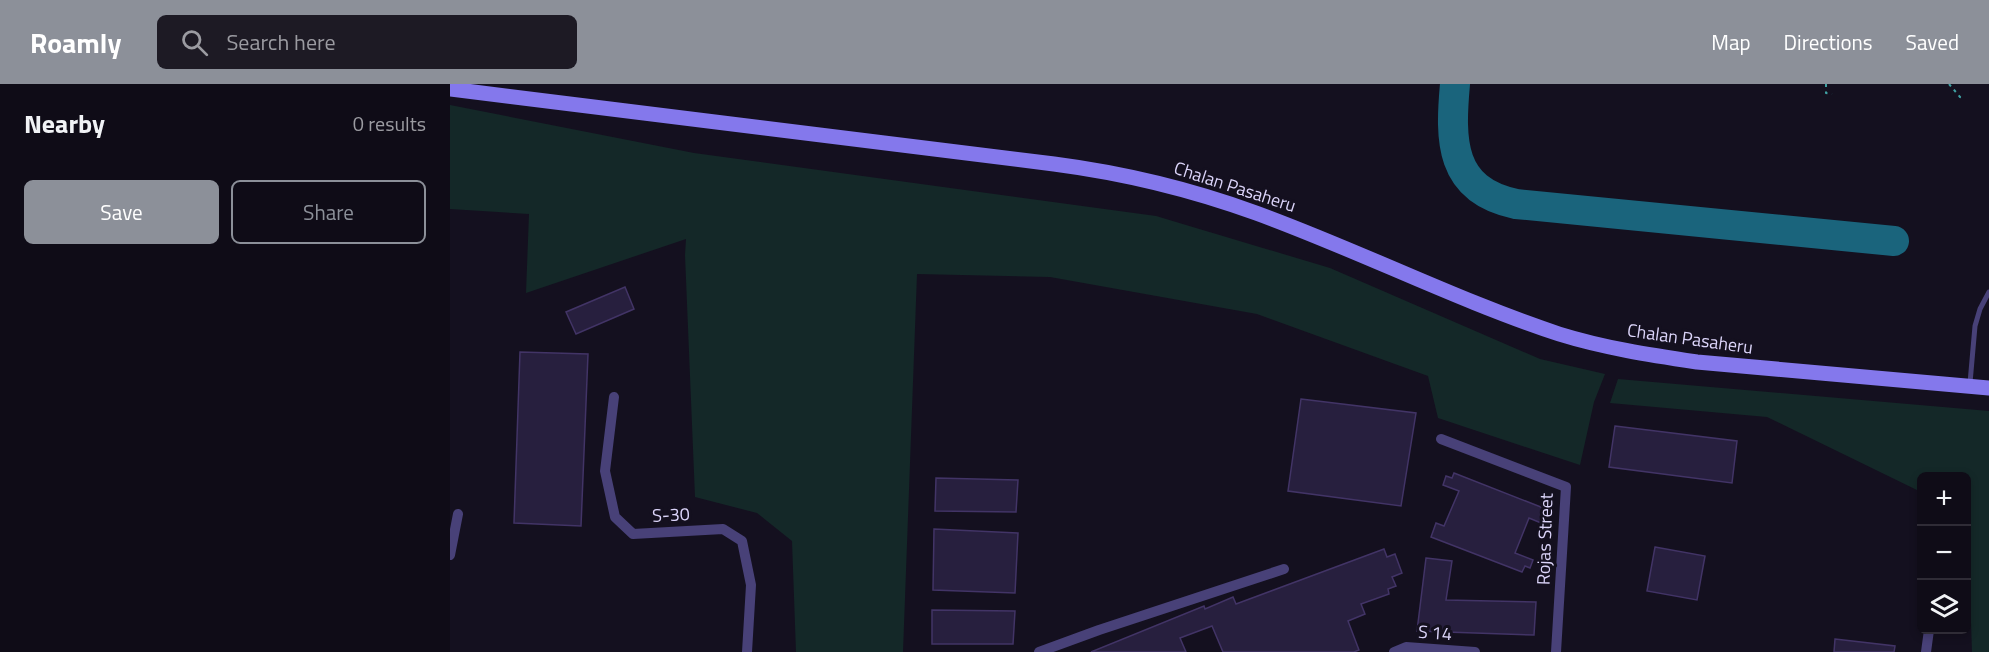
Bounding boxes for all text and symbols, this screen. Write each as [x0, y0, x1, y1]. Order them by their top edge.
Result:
search box [157, 15, 577, 69]
text: Roamly [30, 21, 121, 64]
text: Search here [226, 25, 336, 59]
icon: search [178, 26, 211, 59]
text: Map [1711, 26, 1751, 58]
text: Directions [1784, 26, 1873, 58]
text: Saved [1906, 26, 1959, 58]
text: Nearby [24, 104, 105, 143]
text: 0 results [353, 108, 426, 139]
street label: Chalan Pasaheru [1171, 154, 1300, 219]
button: Save [24, 180, 219, 244]
button: Share [231, 180, 426, 244]
street label: Chalan Pasaheru [1625, 316, 1755, 361]
map controls [1917, 472, 1971, 634]
button: + [1917, 472, 1971, 526]
street label: Rojas Street [1529, 492, 1560, 585]
street label: S-30 [651, 500, 691, 529]
button: − [1917, 526, 1971, 580]
button: layers [1917, 580, 1971, 634]
street label: S 14 [1417, 618, 1453, 647]

